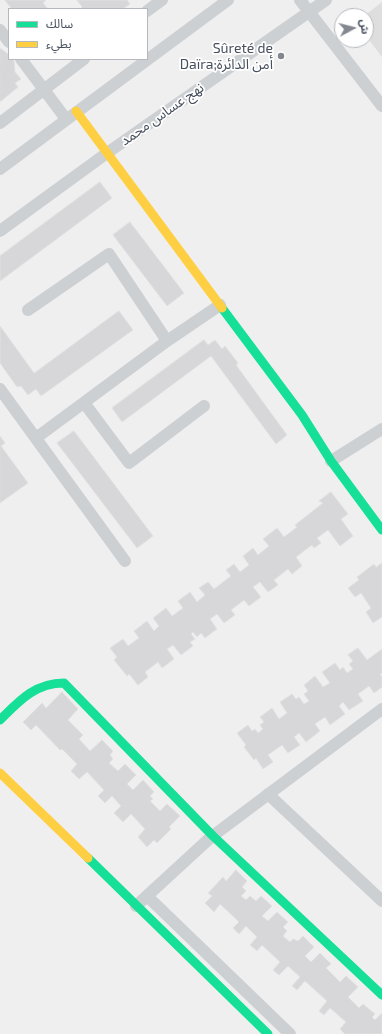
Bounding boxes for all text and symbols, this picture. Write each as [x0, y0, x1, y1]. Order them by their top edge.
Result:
legend [8, 8, 148, 60]
north arrow [334, 8, 374, 48]
text: سالك [46, 16, 73, 30]
text: ش [358, 18, 373, 35]
text: بطيء [46, 36, 72, 50]
place label: Sûreté de Daïra;أمن الدائرة [180, 40, 273, 72]
marker: Sûreté de Daïra;أمن الدائرة [276, 51, 286, 61]
street label: نهج عساس محمد [117, 79, 207, 149]

